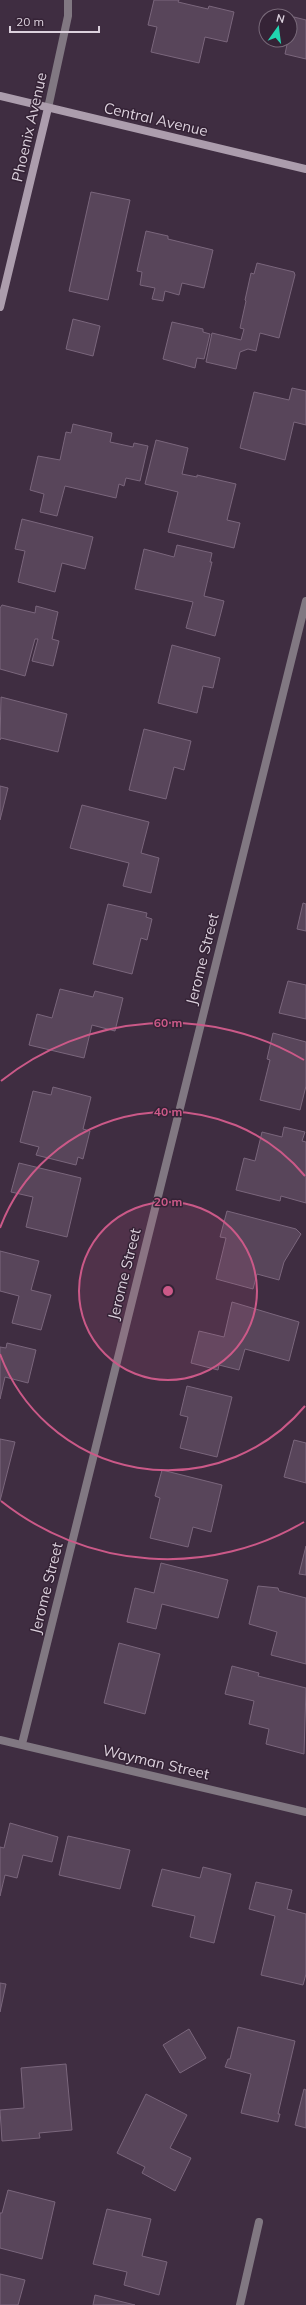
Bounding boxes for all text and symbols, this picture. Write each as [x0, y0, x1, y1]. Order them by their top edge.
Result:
scale bar [10, 8, 99, 34]
north arrow [258, 8, 298, 48]
text: N [275, 10, 286, 26]
text: 20 m [16, 14, 44, 29]
street label: Phoenix Avenue [7, 70, 51, 184]
street label: Central Avenue [102, 98, 210, 140]
street label: Jerome Street [181, 911, 223, 1007]
text: 60 m [154, 1015, 182, 1030]
text: 40 m [154, 1104, 182, 1119]
text: 20 m [154, 1194, 182, 1209]
street label: Jerome Street [103, 1226, 145, 1322]
centre of rings [161, 1284, 175, 1298]
street label: Jerome Street [25, 1540, 67, 1636]
street label: Wayman Street [101, 1740, 211, 1784]

